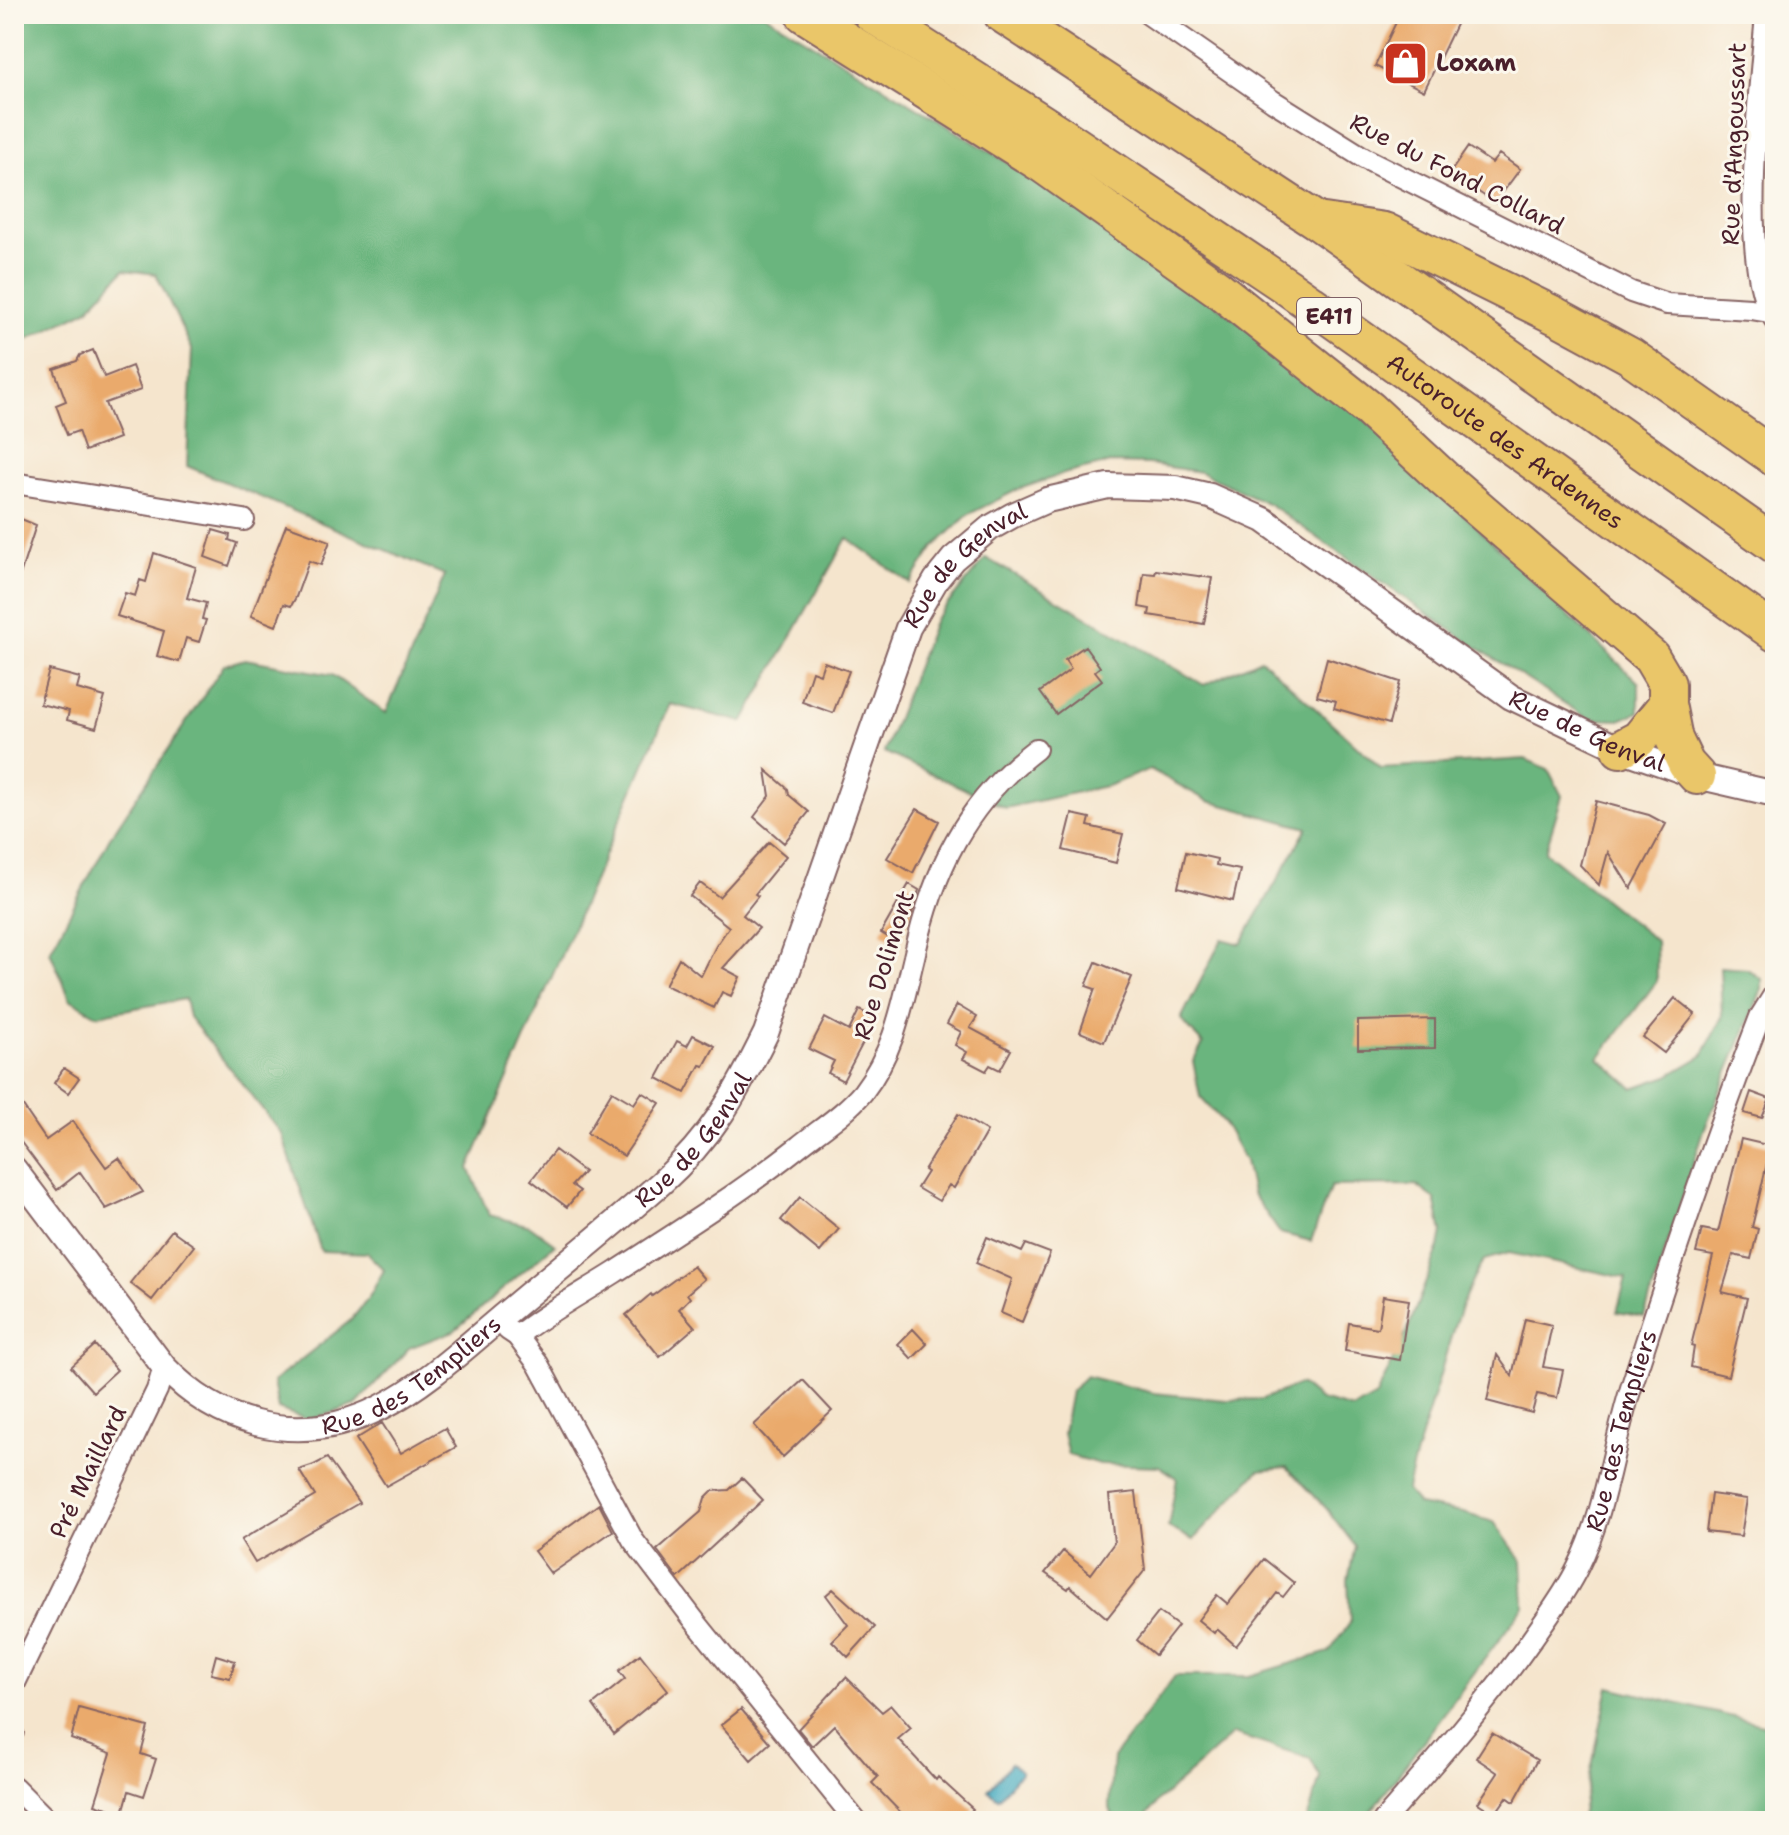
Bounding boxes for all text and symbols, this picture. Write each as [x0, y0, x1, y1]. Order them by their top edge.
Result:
shop icon: Loxam [1381, 39, 1429, 87]
street label: Rue d'Angoussart [1714, 42, 1754, 246]
place label: Loxam [1436, 47, 1516, 79]
street label: Rue du Fond Collard [1344, 106, 1570, 242]
road number: E411 [1297, 298, 1361, 334]
street label: Autoroute des Ardennes [1380, 346, 1630, 537]
street label: Rue de Genval [895, 494, 1033, 634]
street label: Rue de Genval [1504, 682, 1671, 780]
street label: Rue Dolimont [846, 886, 922, 1044]
street label: Rue de Genval [628, 1065, 760, 1215]
street label: Rue des Templiers [319, 1308, 508, 1443]
street label: Rue des Templiers [1578, 1326, 1665, 1536]
street label: Pré Maillard [42, 1400, 134, 1544]

